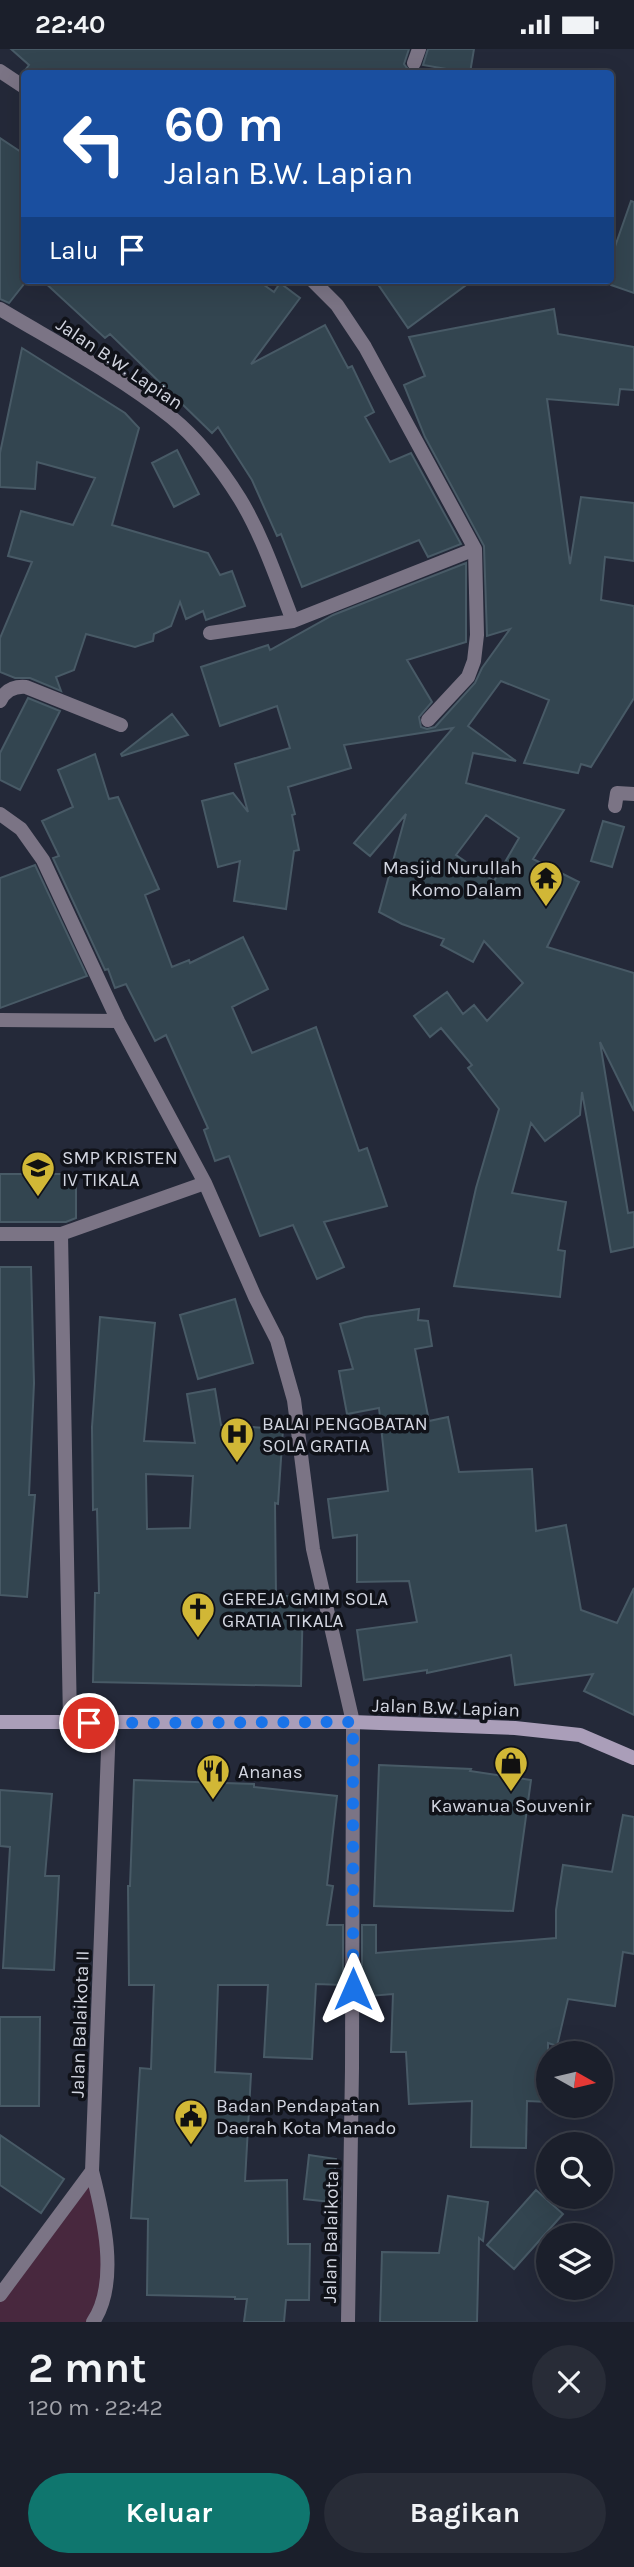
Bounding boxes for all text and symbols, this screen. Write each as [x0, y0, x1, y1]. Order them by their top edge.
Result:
text: 22:40 [35, 9, 105, 40]
text: 60 m [164, 96, 284, 153]
icon: left [49, 98, 140, 189]
text: Jalan B.W. Lapian [164, 155, 413, 192]
icon: arrive [113, 231, 151, 269]
text: Lalu [49, 235, 99, 266]
street label: Jalan B.W. Lapian [52, 313, 187, 414]
place label: Masjid Nurullah Komo Dalam [383, 857, 522, 901]
temple icon: Masjid Nurullah Komo Dalam [527, 859, 565, 908]
place label: SMP KRISTEN IV TIKALA [62, 1147, 178, 1191]
school or university icon: SMP KRISTEN IV TIKALA [19, 1149, 57, 1198]
place label: BALAI PENGOBATAN SOLA GRATIA [262, 1413, 428, 1457]
hospital icon: BALAI PENGOBATAN SOLA GRATIA [218, 1415, 256, 1464]
place label: GEREJA GMIM SOLA GRATIA TIKALA [222, 1588, 388, 1632]
church icon: GEREJA GMIM SOLA GRATIA TIKALA [179, 1590, 217, 1639]
pin [59, 1693, 119, 1753]
street label: Jalan B.W. Lapian [372, 1694, 520, 1722]
icon: arrive [70, 1704, 108, 1742]
shop icon: Kawanua Souvenir [492, 1744, 530, 1793]
restaurant icon: Ananas [194, 1752, 232, 1801]
place label: Ananas [238, 1761, 303, 1783]
place label: Kawanua Souvenir [431, 1795, 592, 1817]
street label: Jalan Balaikota II [66, 1950, 94, 2098]
position arrow [316, 1952, 390, 2026]
north arrow [536, 2041, 612, 2117]
map controls [536, 2041, 613, 2300]
place label: Badan Pendapatan Daerah Kota Manado [216, 2095, 396, 2139]
public building icon: Badan Pendapatan Daerah Kota Manado [172, 2097, 210, 2146]
button: search [536, 2132, 613, 2209]
street label: Jalan Balaikota I [319, 2161, 343, 2303]
button: layers [536, 2223, 613, 2300]
text: 2 mnt [28, 2343, 147, 2393]
button: close [532, 2345, 606, 2419]
text: 120 m · 22:42 [28, 2394, 163, 2421]
button: Keluar [28, 2473, 310, 2553]
button: Bagikan [324, 2473, 606, 2553]

